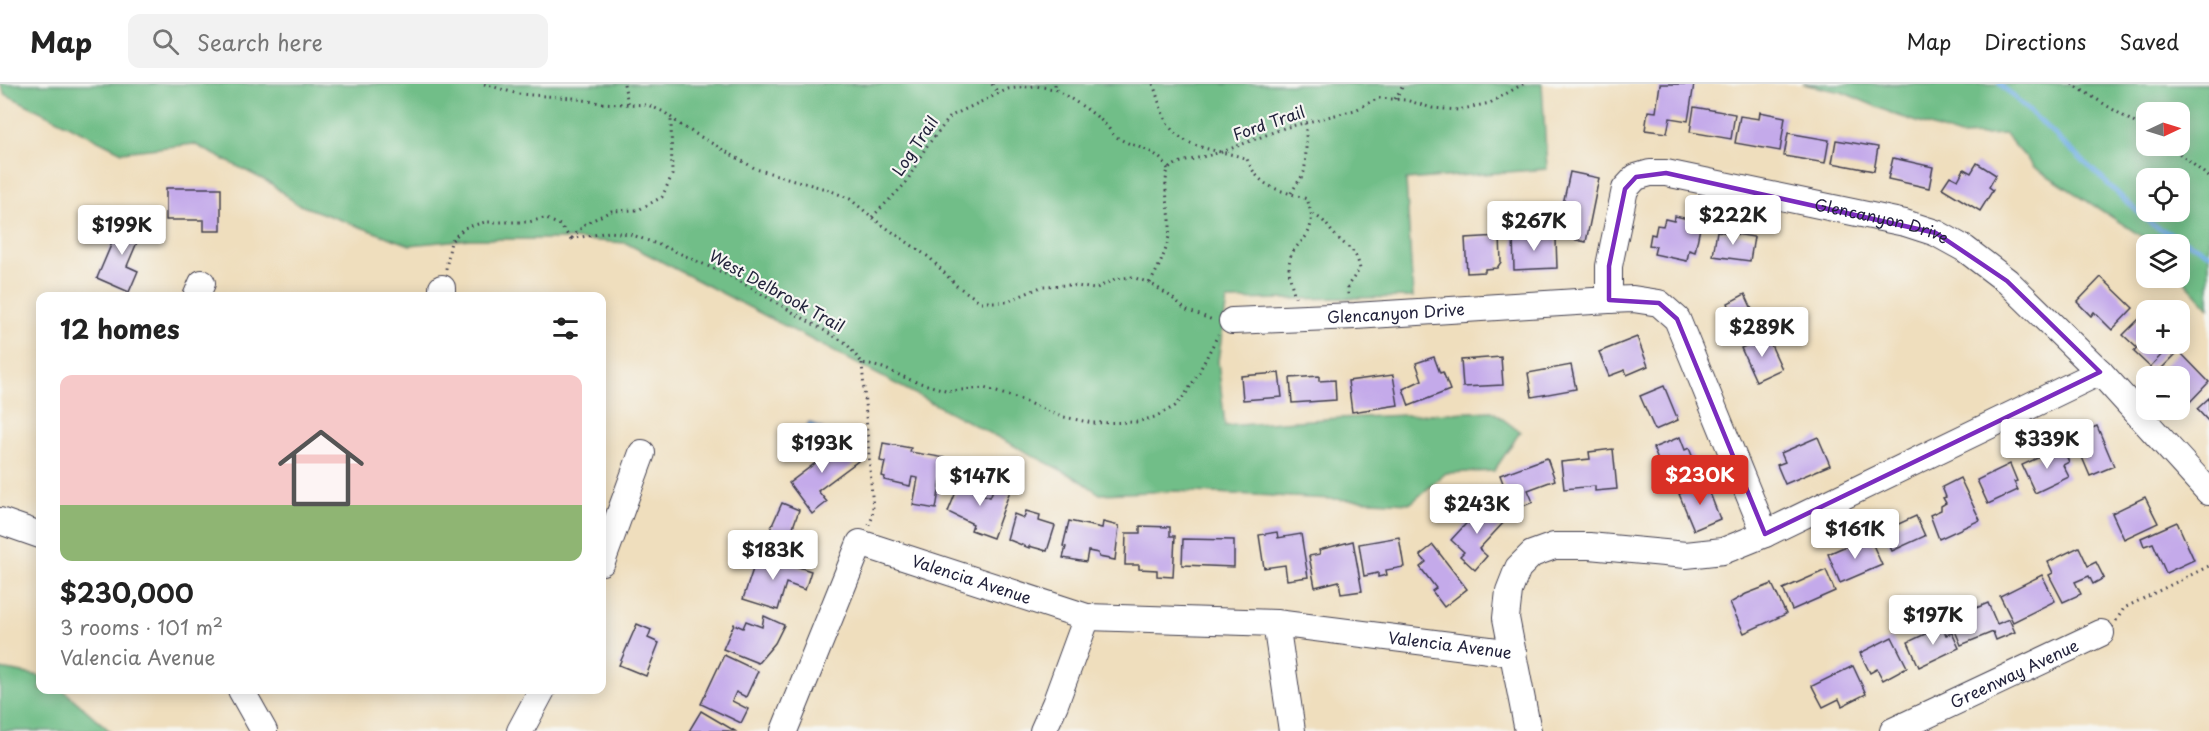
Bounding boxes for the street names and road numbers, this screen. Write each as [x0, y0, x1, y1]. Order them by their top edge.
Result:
street label: Ford Trail [1229, 98, 1308, 146]
street label: Log Trail [885, 111, 943, 180]
street label: Glencanyon Drive [1813, 191, 1954, 249]
street label: West Delbrook Trail [705, 243, 850, 337]
street label: Glencanyon Drive [1327, 296, 1465, 328]
street label: Valencia Avenue [909, 548, 1035, 609]
street label: Valencia Avenue [1387, 624, 1514, 664]
street label: Greenway Avenue [1946, 632, 2082, 714]

